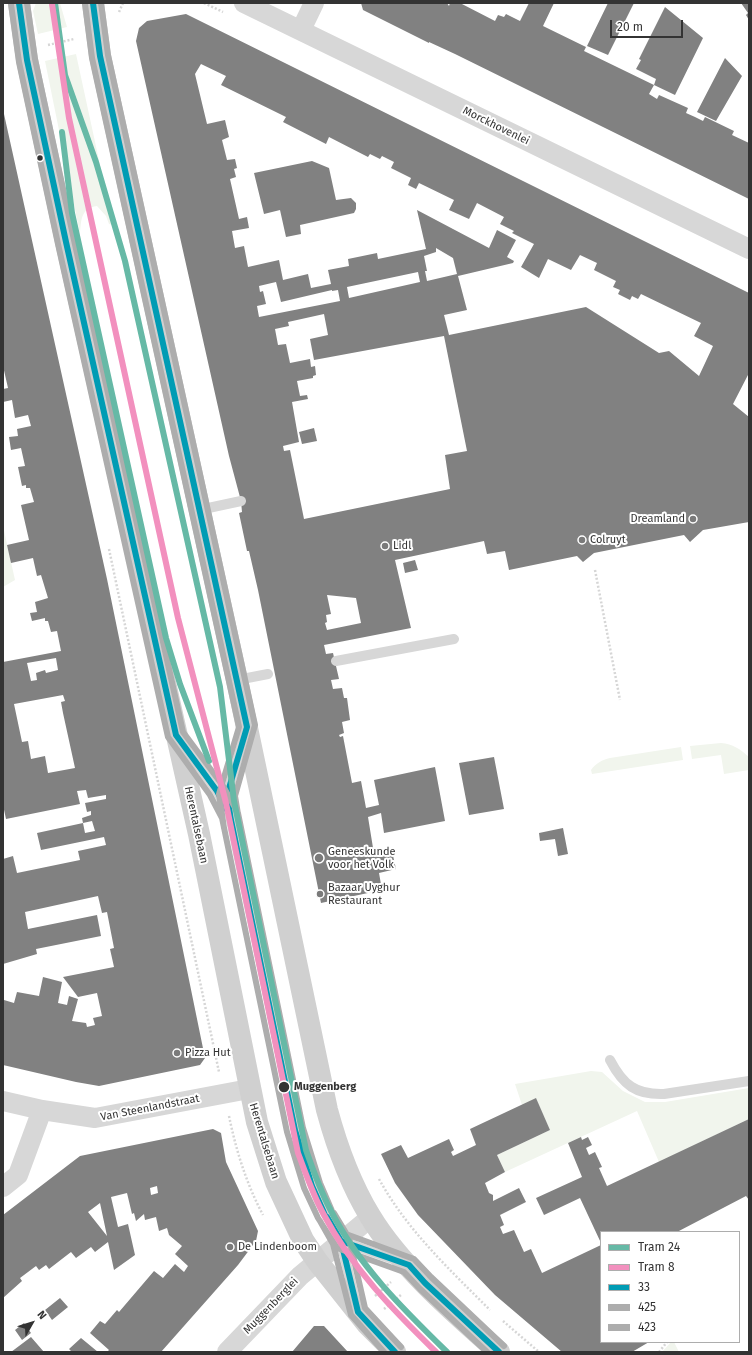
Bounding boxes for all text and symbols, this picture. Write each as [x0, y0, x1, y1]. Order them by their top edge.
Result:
scale bar [612, 12, 685, 38]
text: 20 m [617, 20, 643, 34]
street label: Morckhovenlei [460, 104, 532, 148]
unlabelled marker [35, 153, 45, 163]
place label: Dreamland [631, 512, 685, 526]
marker: Dreamland [688, 514, 698, 524]
place label: Colruyt [590, 533, 626, 547]
marker: Colruyt [577, 535, 587, 545]
place label: Lidl [393, 539, 411, 553]
marker: Lidl [380, 541, 390, 551]
street label: Herentalsebaan [181, 785, 211, 865]
place label: Geneeskunde voor het Volk [328, 845, 395, 871]
marker: Geneeskunde voor het Volk [313, 852, 325, 864]
place label: Bazaar Uyghur Restaurant [328, 881, 400, 907]
marker: Bazaar Uyghur Restaurant [315, 889, 325, 899]
place label: Pizza Hut [185, 1046, 231, 1060]
marker: Pizza Hut [172, 1048, 182, 1058]
marker: Muggenberg [277, 1080, 291, 1094]
place label: Muggenberg [294, 1080, 356, 1094]
street label: Van Steenlandstraat [100, 1092, 200, 1124]
street label: Herentalsebaan [246, 1101, 282, 1181]
legend [600, 1231, 740, 1343]
place label: De Lindenboom [238, 1240, 317, 1254]
text: Tram 24 [638, 1240, 680, 1254]
marker: De Lindenboom [225, 1242, 235, 1252]
text: Tram 8 [638, 1260, 675, 1274]
street label: Muggenberglei [241, 1275, 301, 1337]
text: 33 [638, 1280, 650, 1294]
text: 425 [638, 1300, 656, 1314]
north arrow [12, 1303, 52, 1343]
text: N [34, 1308, 49, 1322]
text: 423 [638, 1320, 656, 1334]

